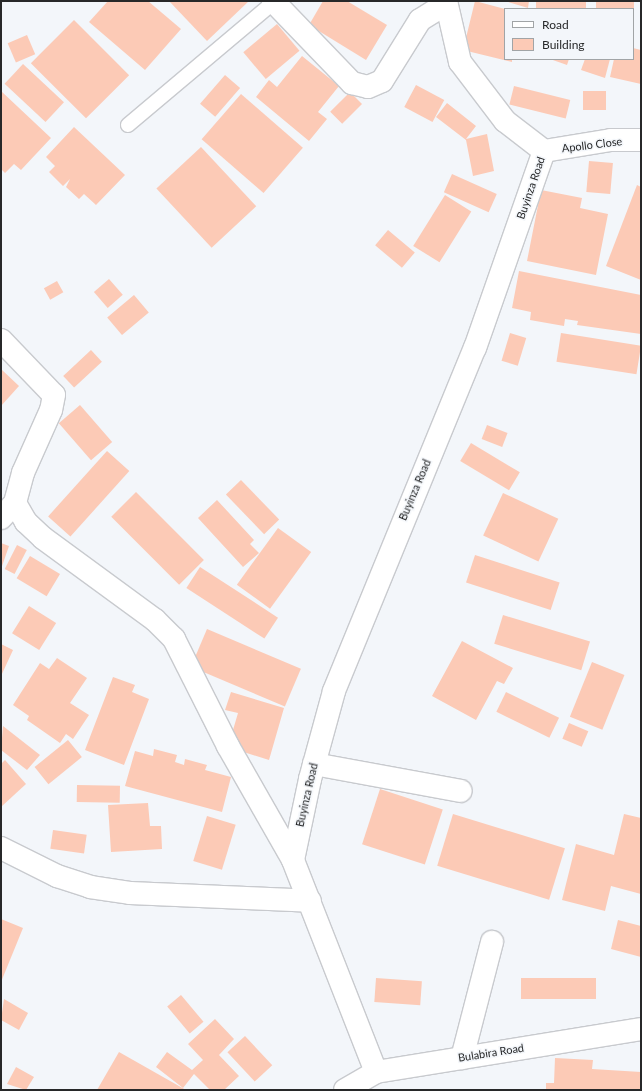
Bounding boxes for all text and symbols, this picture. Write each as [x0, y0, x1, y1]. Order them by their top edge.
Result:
legend [504, 8, 634, 60]
text: Road [542, 17, 569, 32]
text: Building [542, 37, 585, 52]
street label: Apollo Close [561, 135, 623, 155]
street label: Buyinza Road [514, 155, 548, 221]
street label: Buyinza Road [396, 457, 434, 523]
street label: Buyinza Road [293, 762, 321, 828]
street label: Bulabira Road [457, 1041, 525, 1065]

